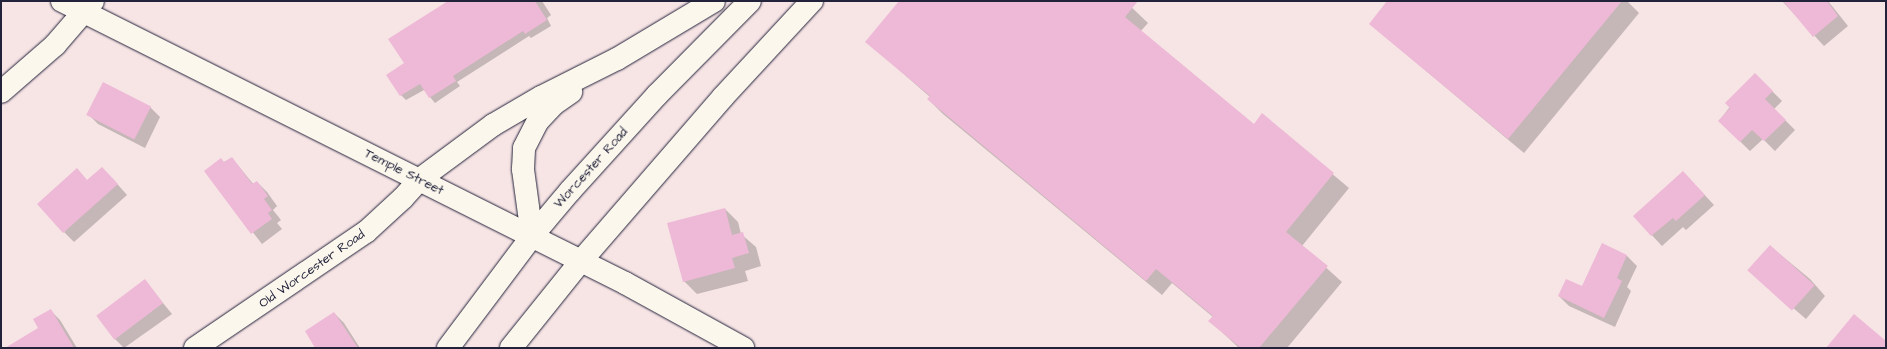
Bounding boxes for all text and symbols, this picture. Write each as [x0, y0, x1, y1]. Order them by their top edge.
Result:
street label: Worcester Road [551, 125, 631, 211]
street label: Temple Street [362, 145, 446, 199]
street label: Old Worcester Road [256, 227, 368, 311]

